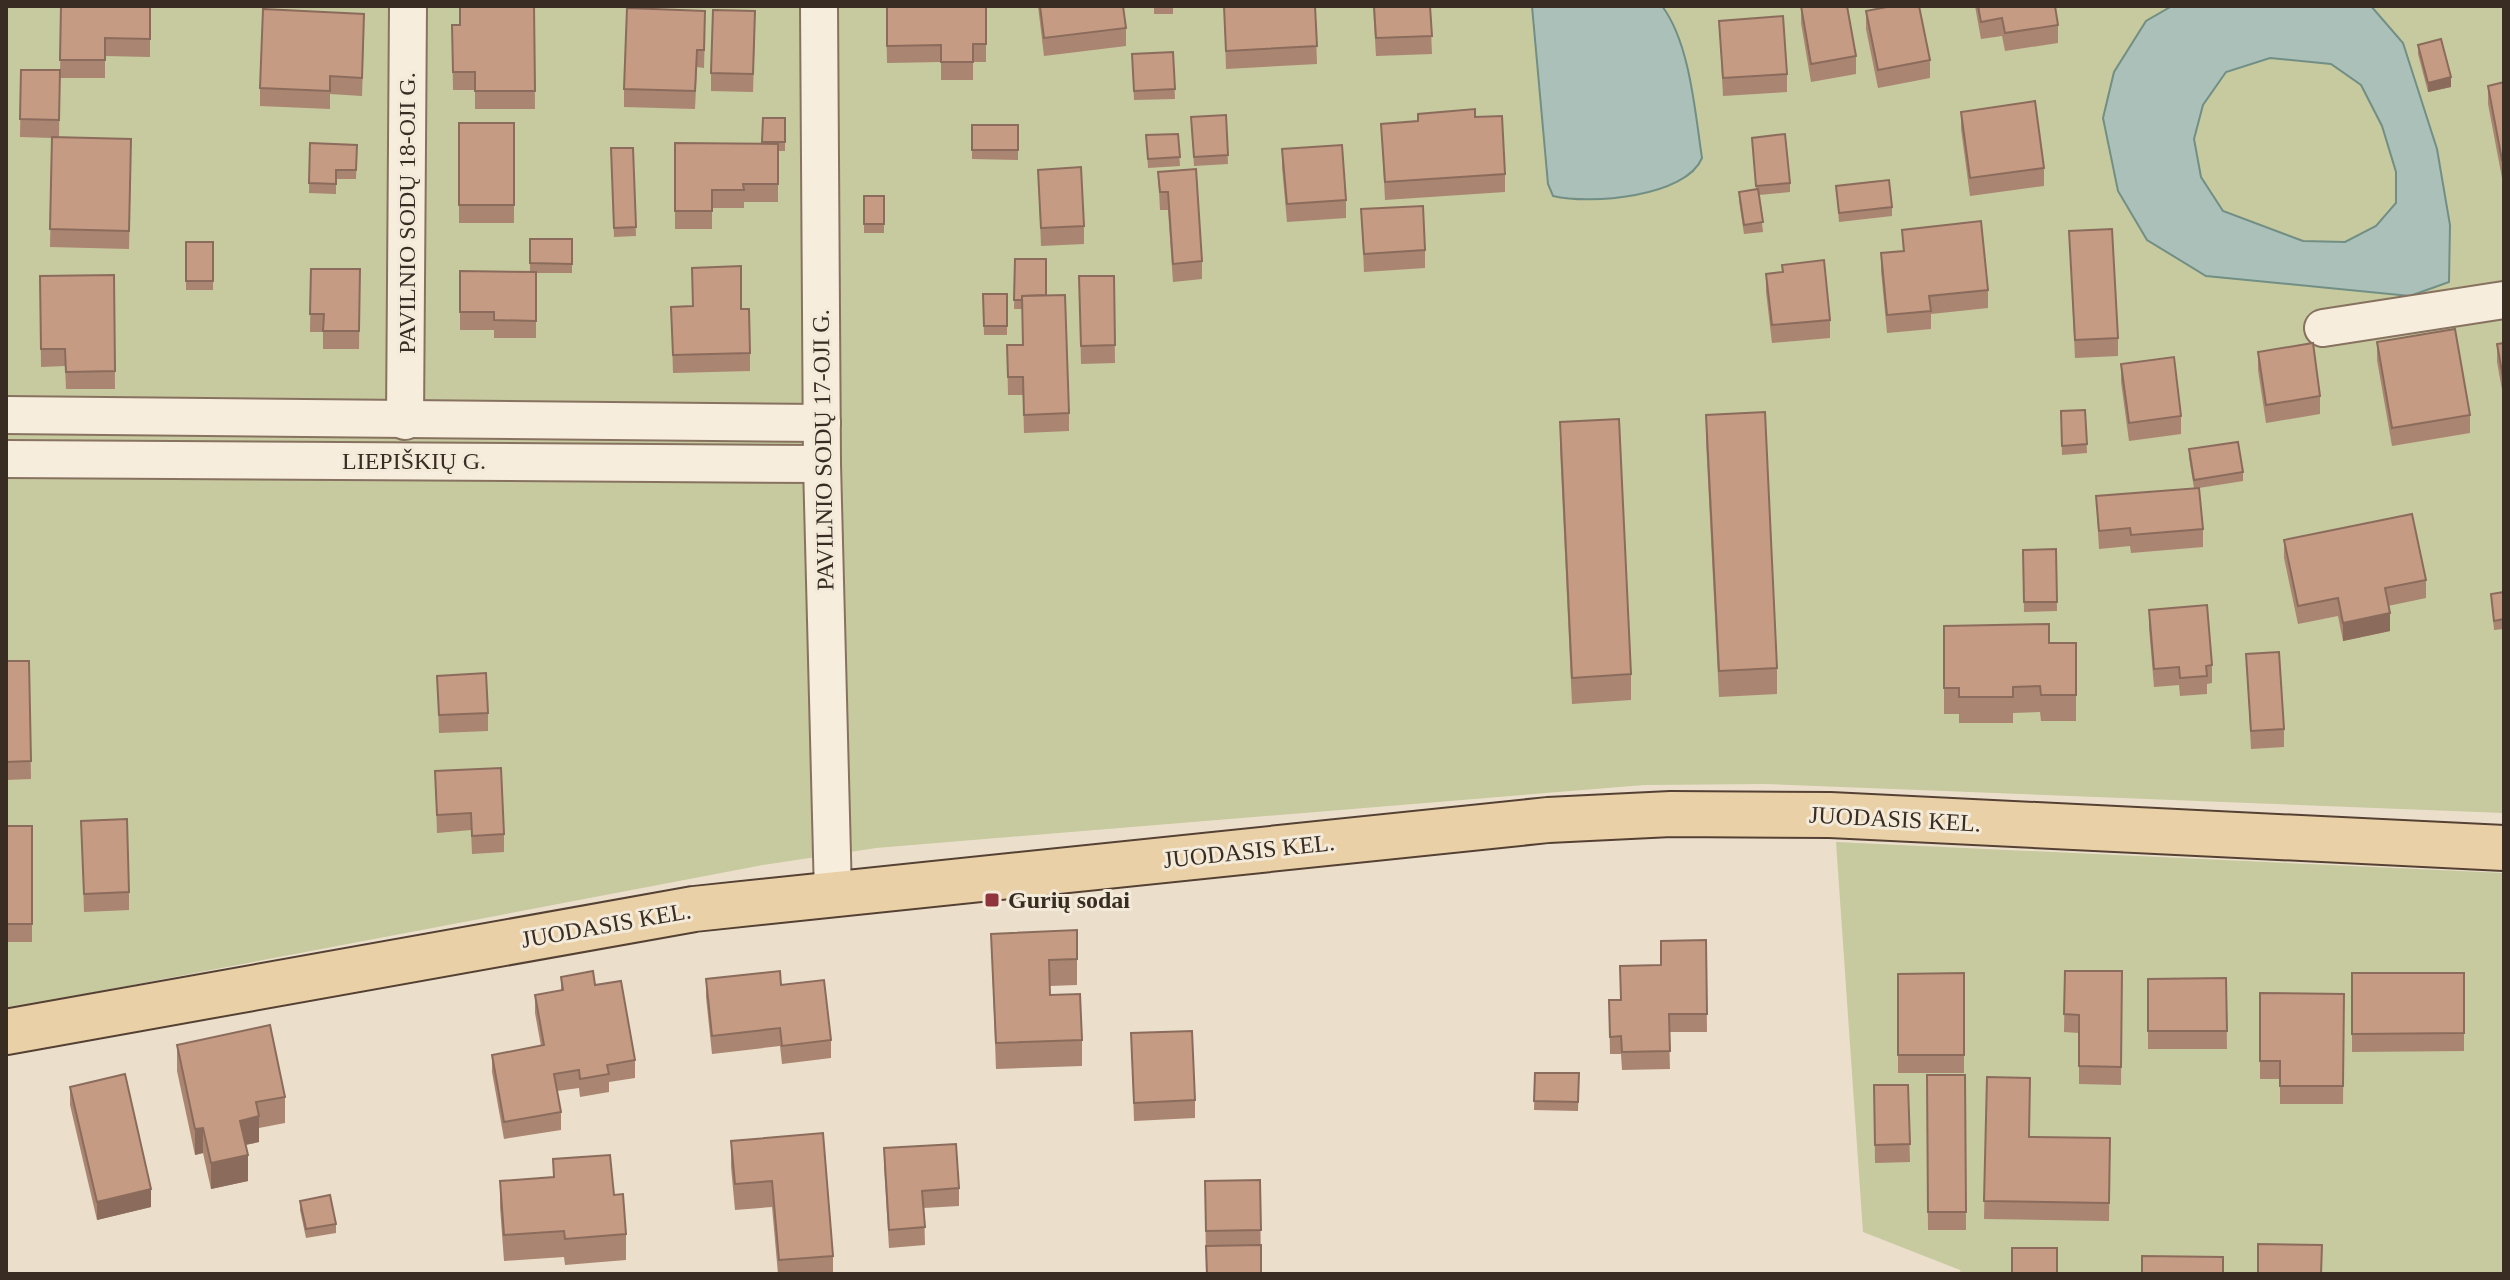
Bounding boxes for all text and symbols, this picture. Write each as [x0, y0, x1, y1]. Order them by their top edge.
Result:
street label: PAVILNIO SODŲ 18-OJI G. [394, 72, 420, 354]
street label: PAVILNIO SODŲ 17-OJI G. [808, 309, 838, 591]
street label: LIEPIŠKIŲ G. [342, 448, 486, 474]
street label: JUODASIS KEL. [1808, 802, 1982, 836]
street label: JUODASIS KEL. [1162, 829, 1336, 873]
place label: Gurių sodai [1008, 887, 1130, 913]
marker: Gurių sodai [983, 891, 1001, 909]
street label: JUODASIS KEL. [519, 897, 693, 953]

